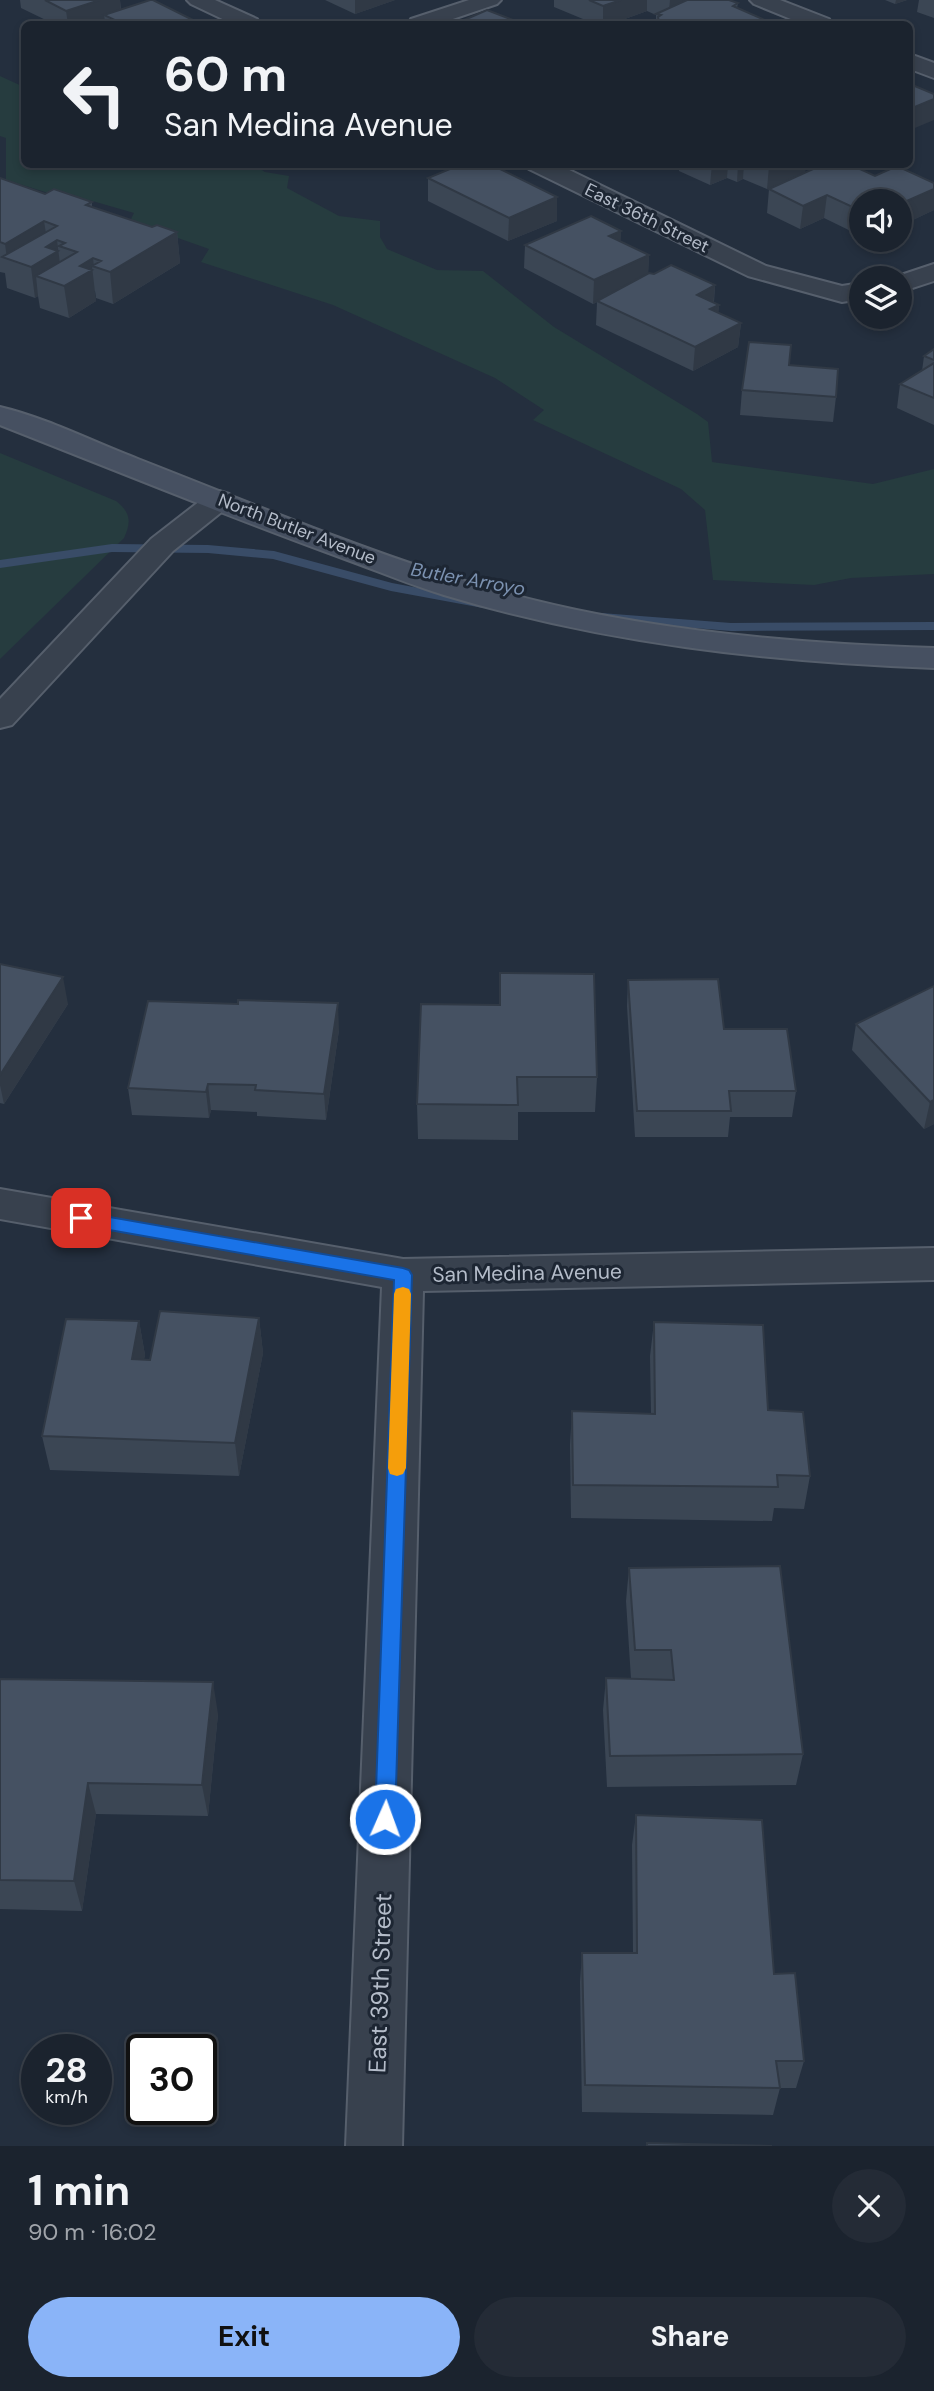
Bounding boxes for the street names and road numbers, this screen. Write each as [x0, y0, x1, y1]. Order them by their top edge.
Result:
street label: East 36th Street [581, 177, 713, 259]
street label: North Butler Avenue [215, 488, 379, 570]
street label: San Medina Avenue [432, 1257, 622, 1289]
street label: East 39th Street [361, 1892, 399, 2074]

